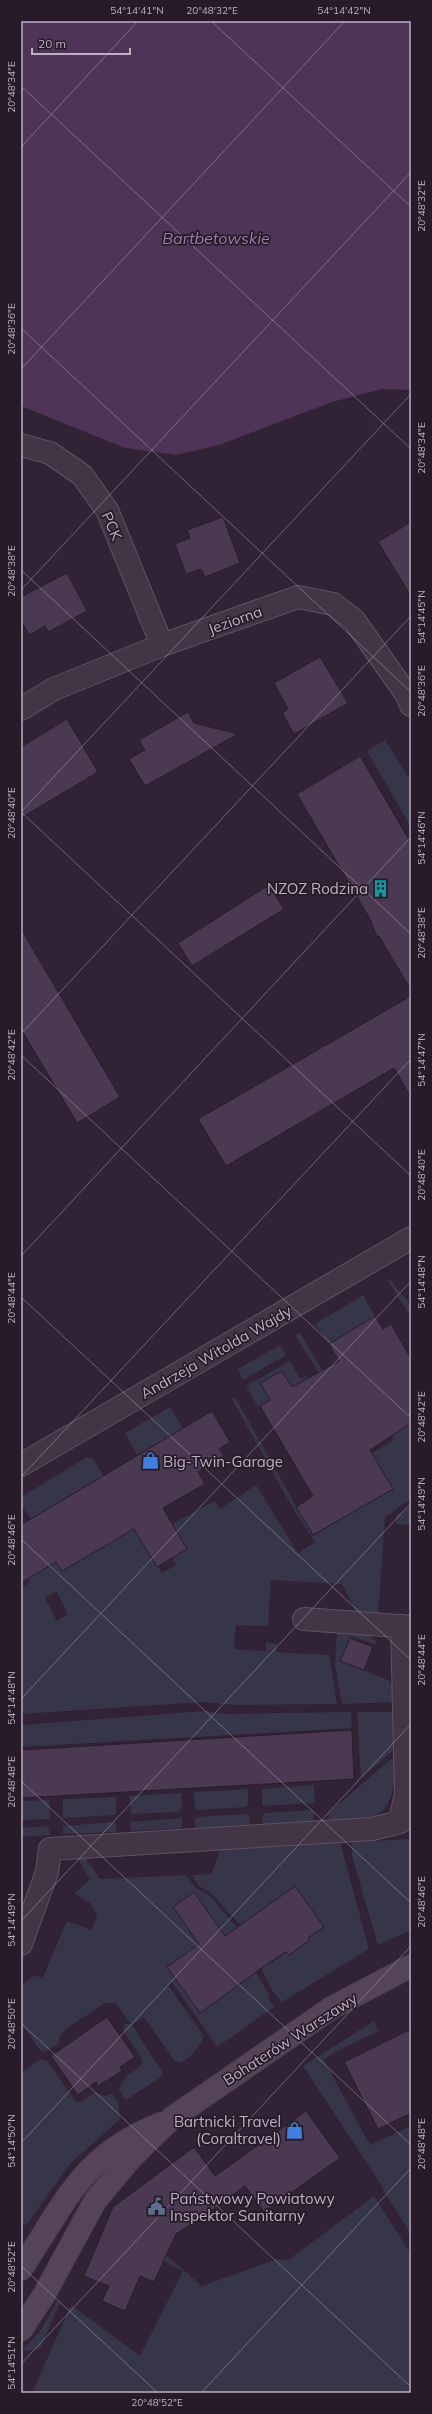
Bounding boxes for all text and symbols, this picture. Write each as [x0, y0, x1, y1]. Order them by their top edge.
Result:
text: 54°14'41"N [110, 4, 164, 17]
text: 20°48'32"E [186, 4, 238, 17]
text: 54°14'42"N [317, 4, 371, 17]
scale bar [32, 30, 130, 56]
text: 20 m [38, 36, 66, 51]
text: 20°48'34"E [5, 61, 18, 113]
text: 20°48'32"E [415, 180, 428, 232]
water label: Bartbetowskie [162, 228, 270, 248]
text: 20°48'36"E [5, 303, 18, 355]
text: 20°48'34"E [415, 422, 428, 474]
street label: PCK [97, 509, 127, 544]
text: 20°48'38"E [5, 545, 18, 597]
text: 54°14'45"N [415, 590, 428, 644]
street label: Jeziorna [205, 601, 265, 639]
text: 20°48'36"E [415, 665, 428, 717]
text: 20°48'40"E [5, 787, 18, 839]
text: 54°14'46"N [415, 811, 428, 865]
building icon: NZOZ Rodzina [371, 878, 391, 898]
place label: NZOZ Rodzina [267, 879, 368, 898]
text: 20°48'38"E [415, 907, 428, 959]
text: 20°48'42"E [5, 1029, 18, 1081]
text: 54°14'47"N [415, 1033, 428, 1087]
text: 20°48'40"E [415, 1149, 428, 1201]
text: 54°14'48"N [415, 1255, 428, 1309]
text: 20°48'44"E [5, 1272, 18, 1324]
street label: Andrzeja Witolda Wajdy [137, 1301, 295, 1403]
text: 20°48'42"E [415, 1391, 428, 1443]
shop icon: Big-Twin-Garage [140, 1451, 160, 1471]
place label: Big-Twin-Garage [163, 1452, 283, 1471]
text: 54°14'49"N [415, 1477, 428, 1531]
text: 20°48'46"E [5, 1514, 18, 1566]
text: 20°48'44"E [415, 1634, 428, 1686]
text: 54°14'48"N [5, 1671, 18, 1725]
text: 20°48'48"E [5, 1756, 18, 1808]
text: 20°48'46"E [415, 1876, 428, 1928]
text: 54°14'49"N [5, 1893, 18, 1947]
street label: Bohaterów Warszawy [219, 1989, 361, 2089]
text: 20°48'50"E [5, 1998, 18, 2050]
place label: Bartnicki Travel (Coraltravel) [174, 2112, 281, 2148]
text: 54°14'50"N [5, 2114, 18, 2168]
text: 20°48'48"E [415, 2118, 428, 2170]
shop icon: Bartnicki Travel (Coraltravel) [284, 2120, 304, 2140]
place label: Państwowy Powiatowy Inspektor Sanitarny [170, 2189, 335, 2225]
public building icon: Państwowy Powiatowy Inspektor Sanitarny [147, 2197, 167, 2217]
text: 20°48'52"E [5, 2241, 18, 2293]
text: 54°14'51"N [5, 2336, 18, 2390]
text: 20°48'52"E [131, 2396, 183, 2409]

